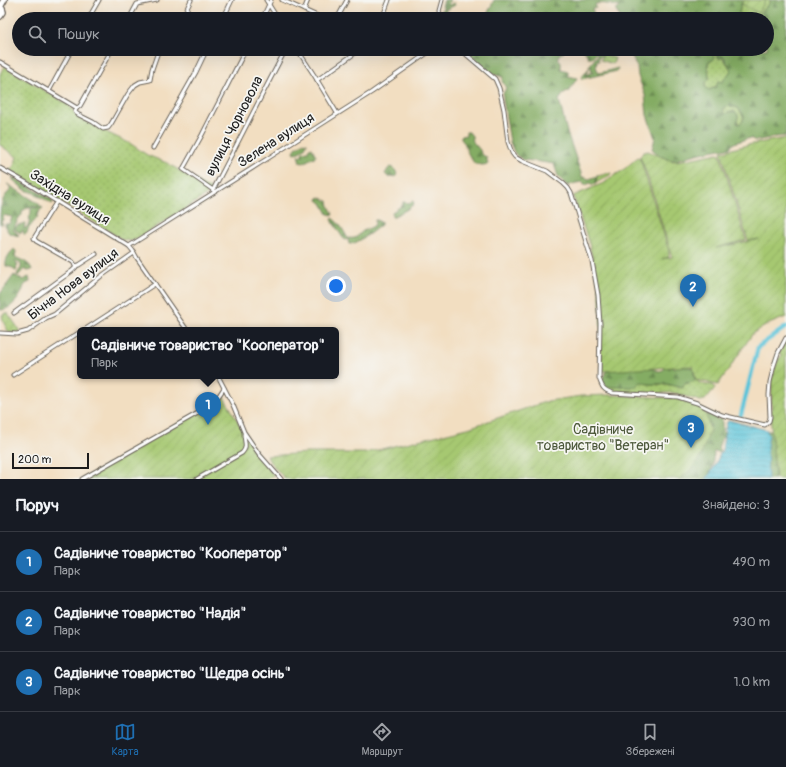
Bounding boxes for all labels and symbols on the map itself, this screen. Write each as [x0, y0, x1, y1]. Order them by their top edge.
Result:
street label: вулиця Чорновола [201, 73, 267, 179]
street label: Зелена вулиця [235, 109, 317, 171]
street label: Західна вулиця [27, 166, 113, 228]
street label: Бічна Нова вулиця [24, 244, 122, 324]
pin: 2 [680, 274, 706, 307]
your location [326, 276, 346, 296]
pin: 1 [195, 392, 221, 425]
pin: 3 [678, 415, 704, 448]
park label: Садівниче товариство "Ветеран" [537, 421, 669, 454]
scale bar [12, 451, 89, 470]

